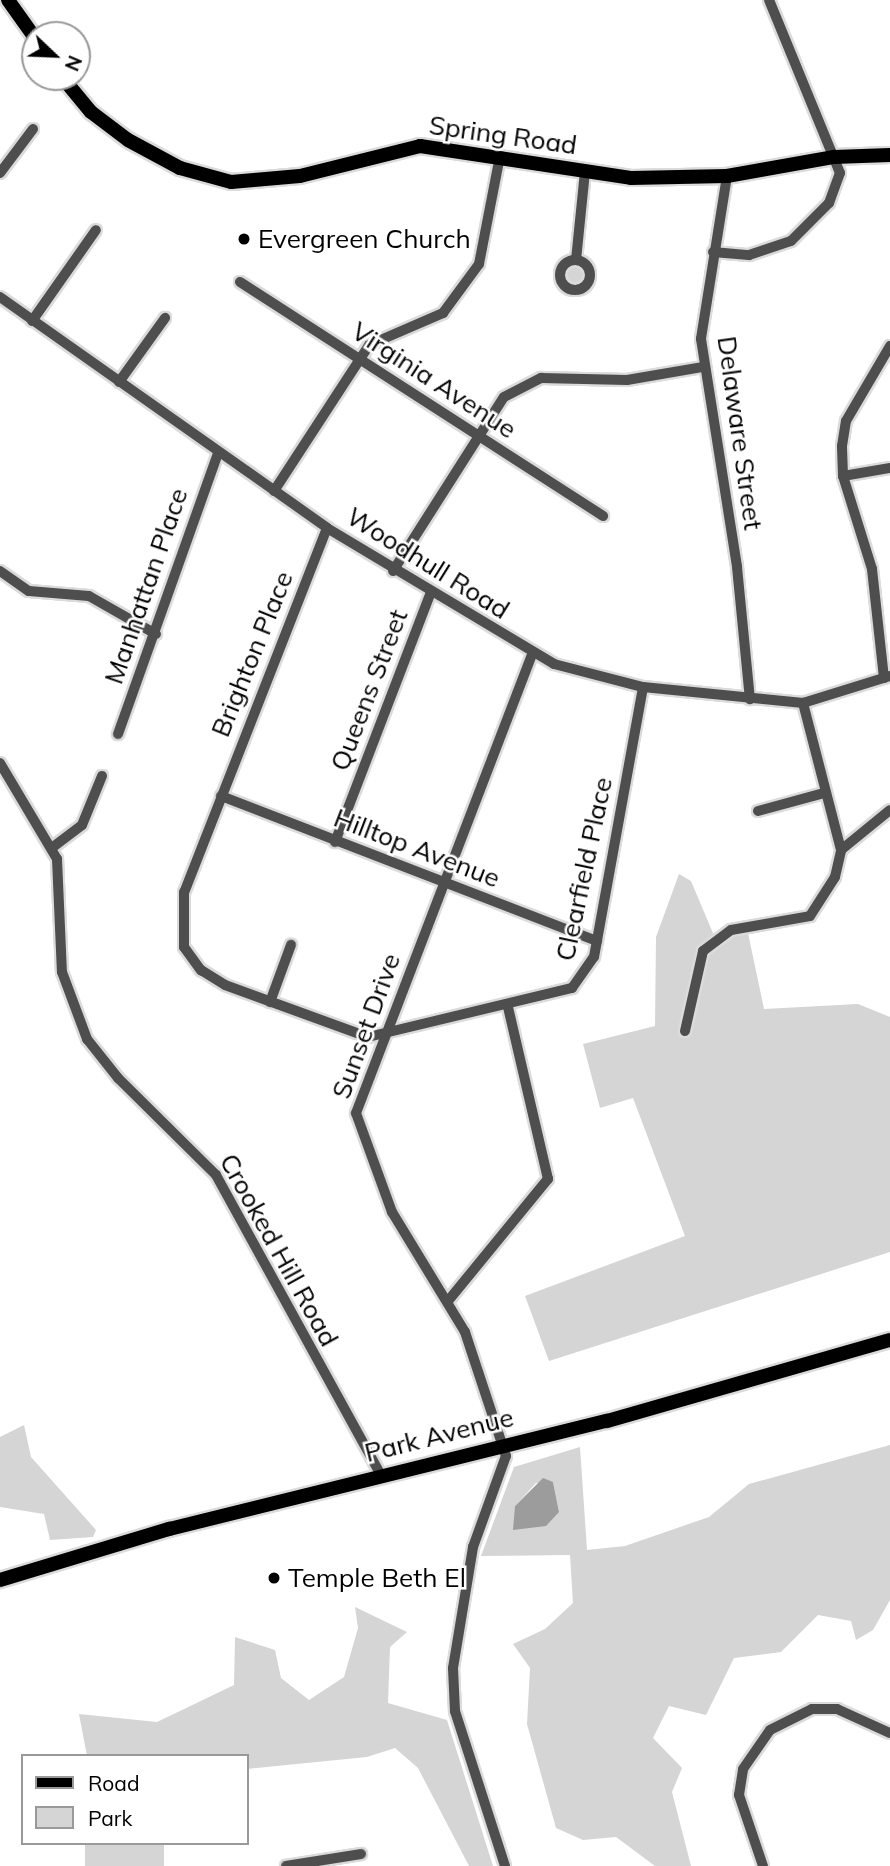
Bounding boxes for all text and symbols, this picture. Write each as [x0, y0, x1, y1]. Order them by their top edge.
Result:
north arrow [21, 21, 91, 91]
text: N [60, 52, 87, 75]
street label: Spring Road [427, 109, 579, 161]
place label: Evergreen Church [258, 223, 471, 255]
marker: Evergreen Church [236, 231, 252, 247]
street label: Virginia Avenue [346, 315, 522, 445]
street label: Delaware Street [711, 334, 769, 532]
street label: Manhattan Place [98, 484, 194, 688]
street label: Woodhull Road [341, 501, 515, 625]
street label: Brighton Place [205, 567, 299, 741]
street label: Queens Street [324, 605, 414, 775]
street label: Clearfield Place [549, 774, 619, 964]
street label: Hilltop Avenue [330, 802, 504, 894]
street label: Sunset Drive [325, 949, 407, 1103]
street label: Crooked Hill Road [213, 1148, 345, 1352]
street label: Park Avenue [361, 1401, 517, 1469]
place label: Temple Beth El [288, 1562, 466, 1594]
marker: Temple Beth El [266, 1570, 282, 1586]
legend [21, 1754, 248, 1845]
text: Road [88, 1770, 139, 1796]
text: Park [88, 1805, 132, 1831]

